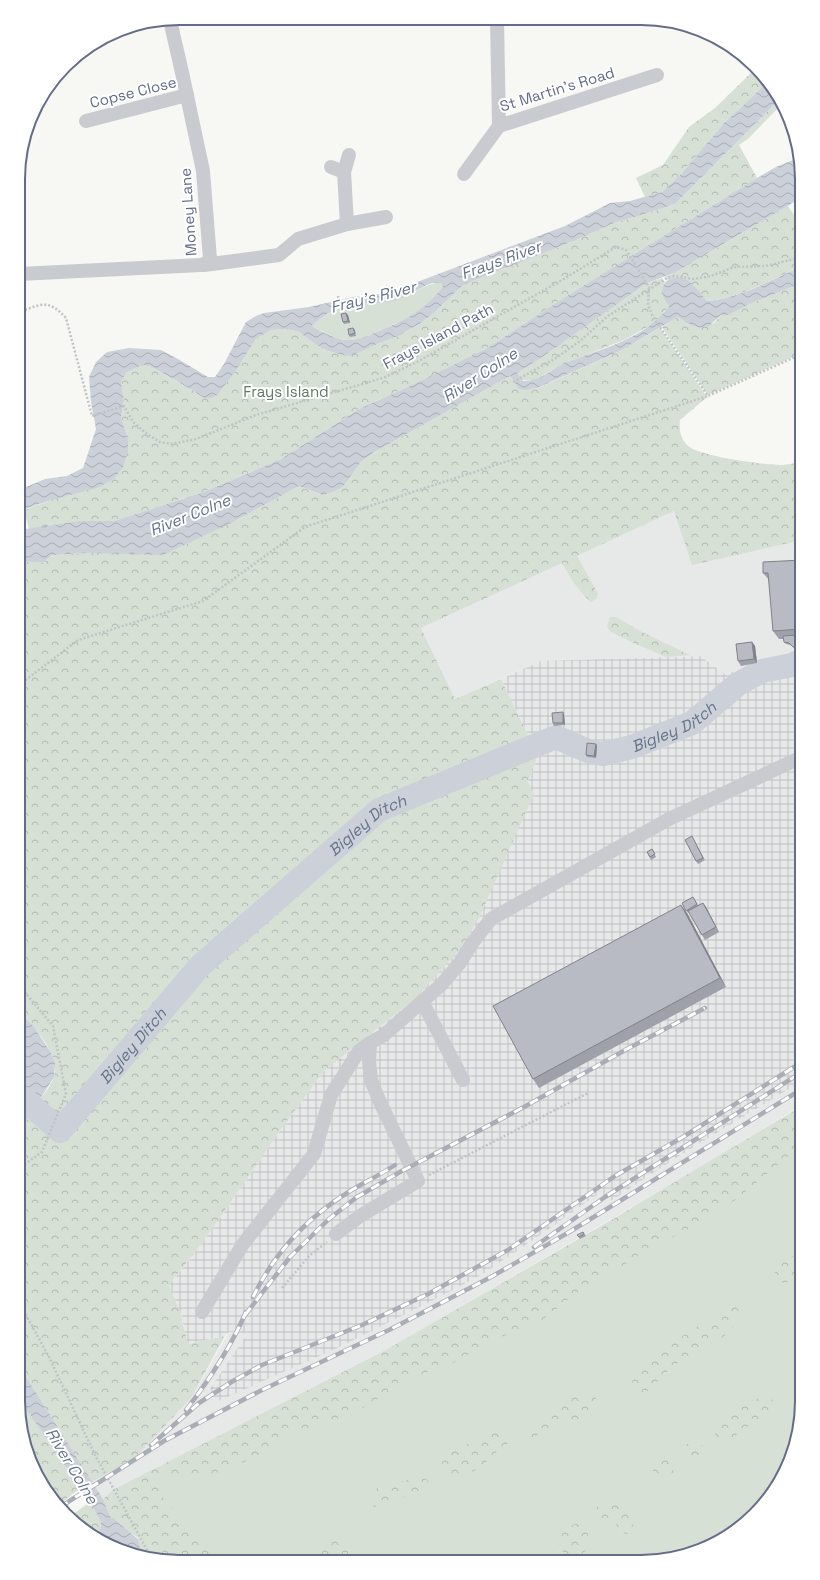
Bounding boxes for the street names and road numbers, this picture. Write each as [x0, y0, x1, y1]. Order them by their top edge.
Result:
street label: St Martin's Road [497, 63, 617, 115]
street label: Copse Close [88, 72, 178, 112]
street label: Money Lane [175, 167, 201, 257]
street label: Frays Island Path [379, 299, 497, 373]

